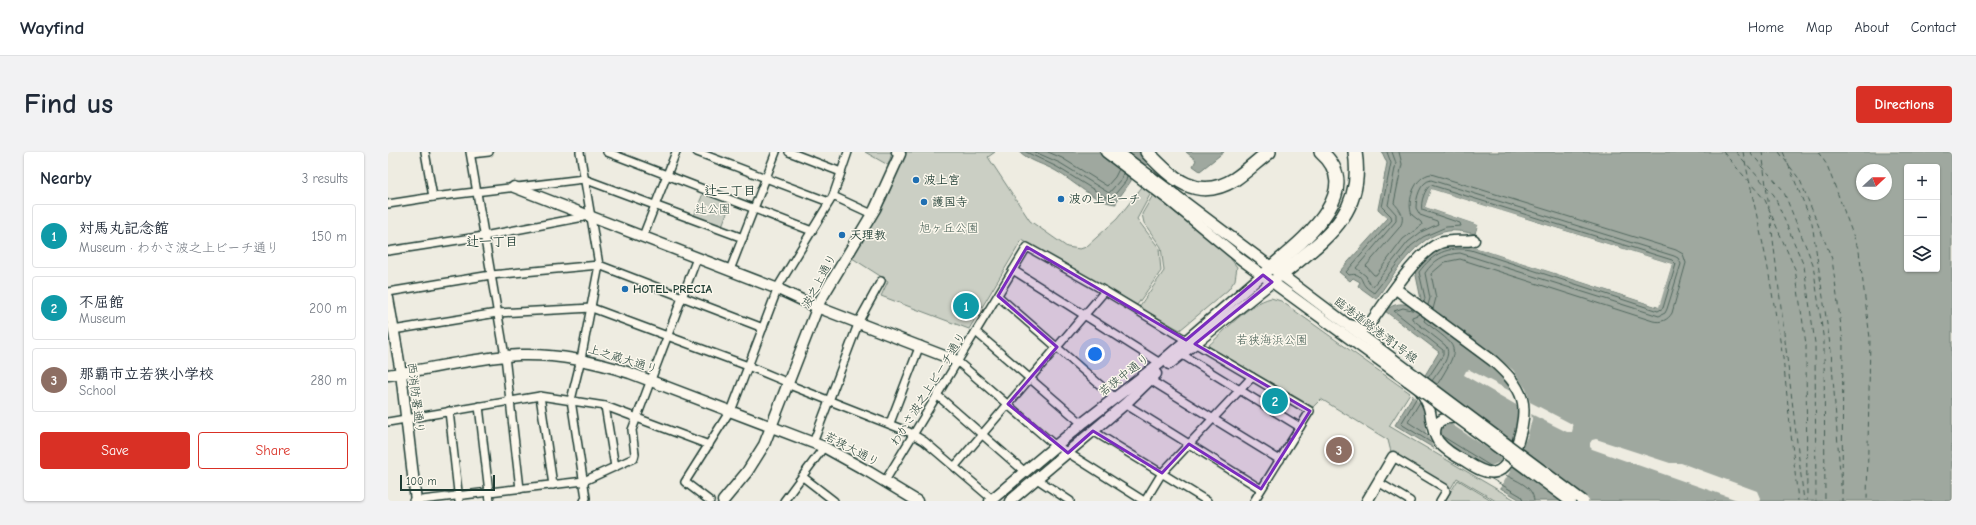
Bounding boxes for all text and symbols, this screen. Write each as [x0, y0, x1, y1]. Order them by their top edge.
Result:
text: Wayfind [20, 17, 84, 39]
text: Home [1748, 19, 1784, 36]
text: Map [1806, 19, 1832, 36]
text: About [1854, 19, 1889, 36]
text: Contact [1911, 19, 1956, 36]
button: Directions [1856, 86, 1952, 123]
text: Find us [24, 88, 113, 120]
north arrow [1856, 164, 1892, 200]
map controls [1904, 164, 1940, 272]
button: + [1904, 164, 1940, 200]
text: Nearby [40, 169, 91, 188]
text: 3 results [302, 171, 348, 186]
place label: 波上宮 [924, 173, 960, 187]
marker: 波上宮 [911, 175, 921, 185]
district label: 辻二丁目 [704, 183, 756, 198]
place label: 波の上ビーチ [1069, 192, 1141, 206]
marker: 波の上ビーチ [1056, 194, 1066, 204]
place label: 護国寺 [932, 195, 968, 209]
marker: 護国寺 [919, 197, 929, 207]
button: − [1904, 200, 1940, 236]
park label: 辻公園 [695, 202, 731, 216]
text: 対馬丸記念館 [79, 219, 169, 237]
park label: 旭ヶ丘公園 [919, 221, 979, 235]
place label: 天理教 [850, 228, 886, 242]
text: 1 [51, 229, 57, 244]
text: 150 m [312, 229, 347, 244]
marker: 天理教 [837, 230, 847, 240]
district label: 辻一丁目 [466, 234, 518, 249]
button: layers [1904, 236, 1940, 272]
text: Museum · わかさ波之上ビーチ通り [79, 240, 279, 255]
street label: 波之上通り [799, 251, 839, 311]
place label: HOTEL PRECIA [633, 282, 713, 296]
marker: HOTEL PRECIA [620, 284, 630, 294]
pin: 1 [953, 291, 979, 321]
text: 不屈館 [79, 293, 124, 311]
street label: 臨港道路港湾1号線 [1332, 294, 1420, 366]
text: 2 [51, 301, 57, 316]
text: 200 m [309, 301, 347, 316]
text: Museum [79, 311, 126, 326]
street label: わかさ波之上ビーチ通り [887, 330, 969, 448]
park label: 若狭海浜公園 [1236, 333, 1308, 347]
street label: 上之蔵大通り [587, 342, 659, 376]
your location [1085, 344, 1105, 364]
street label: 若狭中通り [1096, 351, 1152, 399]
street label: 西消防署通り [405, 361, 427, 435]
text: 那覇市立若狭小学校 [79, 365, 214, 383]
text: 3 [51, 373, 57, 388]
text: 280 m [310, 373, 347, 388]
text: School [79, 383, 116, 398]
pin: 2 [1262, 386, 1288, 416]
street label: 若狭大通り [822, 429, 882, 469]
button: Save [40, 432, 190, 469]
button: Share [198, 432, 348, 469]
pin: 3 [1326, 435, 1352, 465]
scale bar [400, 473, 495, 492]
text: 100 m [406, 475, 437, 488]

